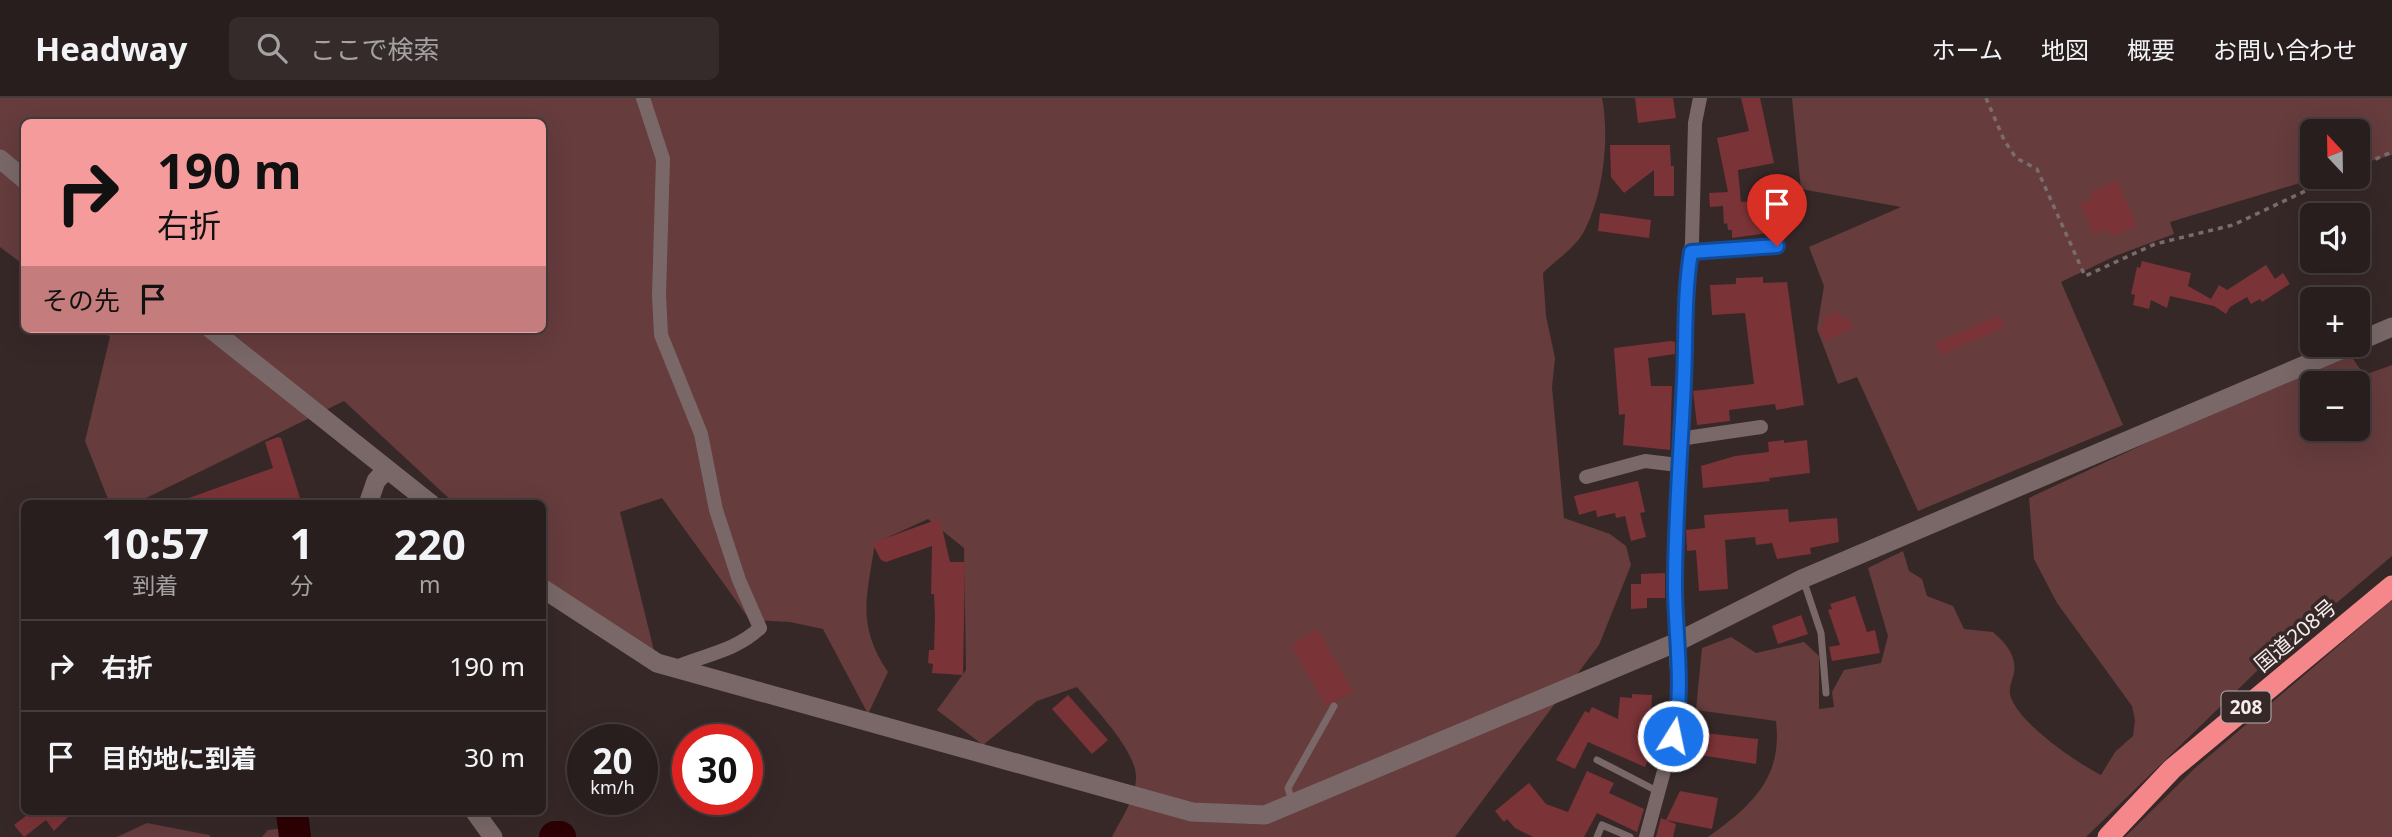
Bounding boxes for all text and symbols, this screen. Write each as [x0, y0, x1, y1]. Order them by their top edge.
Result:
search box [229, 17, 719, 80]
text: Headway [35, 26, 187, 71]
icon: search [253, 29, 291, 67]
text: ここで検索 [309, 31, 439, 67]
text: ホーム [1932, 33, 2003, 66]
text: 地図 [2041, 33, 2089, 66]
text: 概要 [2127, 33, 2175, 66]
text: お問い合わせ [2213, 33, 2357, 66]
north arrow [2300, 119, 2370, 189]
map controls [2300, 119, 2370, 441]
text: 190 m [157, 137, 302, 203]
icon: right [42, 147, 133, 238]
pin [1747, 174, 1807, 246]
icon: arrive [1758, 185, 1796, 223]
text: 右折 [157, 203, 221, 246]
button: sound [2300, 203, 2370, 273]
icon: arrive [134, 280, 172, 318]
text: その先 [42, 282, 120, 318]
button: + [2300, 287, 2370, 357]
button: − [2300, 371, 2370, 441]
text: 10:57 [101, 514, 209, 571]
text: 1 [289, 514, 313, 571]
text: 220 [394, 515, 466, 572]
text: m [419, 568, 440, 600]
text: 到着 [132, 569, 178, 601]
text: 分 [290, 569, 313, 601]
street label: 国道208号 [2248, 592, 2342, 678]
icon: right [42, 647, 80, 685]
text: 190 m [449, 648, 525, 684]
text: 右折 [101, 649, 153, 685]
road number: 208 [2222, 692, 2270, 722]
position arrow [1636, 699, 1710, 773]
speed limit sign: 30 [672, 724, 763, 815]
text: 20 [592, 737, 633, 784]
icon: arrive [42, 738, 80, 776]
text: 30 m [464, 739, 525, 775]
text: 目的地に到着 [101, 740, 257, 776]
text: km/h [590, 775, 635, 799]

